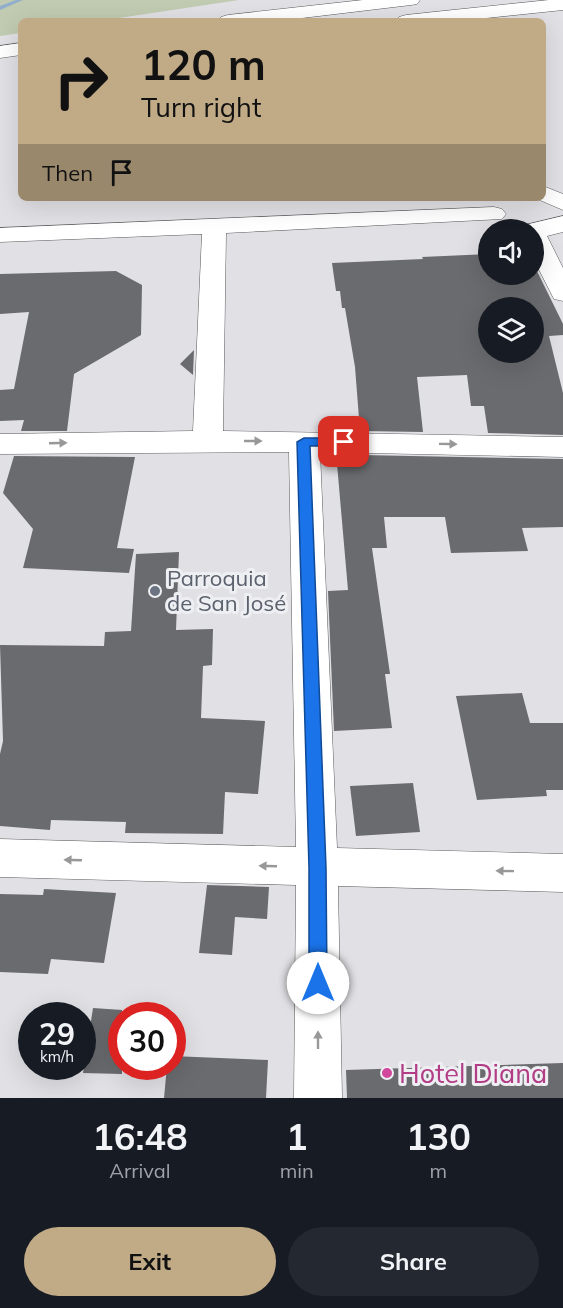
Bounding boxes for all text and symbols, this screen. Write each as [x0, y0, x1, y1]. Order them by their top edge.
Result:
text: 120 m [141, 38, 266, 91]
icon: right [42, 42, 120, 120]
text: Turn right [141, 90, 261, 124]
icon: arrive [105, 156, 138, 189]
text: Then [42, 159, 93, 187]
map controls [478, 219, 544, 363]
button: sound [478, 219, 544, 285]
button: layers [478, 297, 544, 363]
pin [318, 416, 369, 467]
icon: arrive [327, 425, 360, 458]
one-way arrow [244, 436, 263, 446]
one-way arrow [49, 438, 68, 447]
one-way arrow [439, 440, 458, 449]
place label: Parroquia de San José [167, 564, 286, 617]
marker: Parroquia de San José [148, 584, 162, 598]
one-way arrow [63, 855, 82, 865]
one-way arrow [258, 862, 277, 871]
one-way arrow [495, 867, 514, 876]
position arrow [286, 951, 350, 1015]
speed limit sign: 30 [108, 1002, 186, 1080]
text: 29 [39, 1015, 75, 1053]
one-way arrow [313, 1030, 323, 1049]
text: km/h [40, 1047, 74, 1066]
place label: Hotel Diana [399, 1056, 547, 1090]
marker: Hotel Diana [380, 1066, 394, 1080]
text: 16:48 [92, 1114, 188, 1159]
text: 1 [286, 1114, 308, 1159]
text: 130 [406, 1114, 471, 1159]
text: Arrival [109, 1158, 170, 1183]
text: min [280, 1158, 314, 1183]
text: m [430, 1158, 447, 1183]
button: Exit [24, 1227, 276, 1296]
button: Share [288, 1227, 539, 1296]

